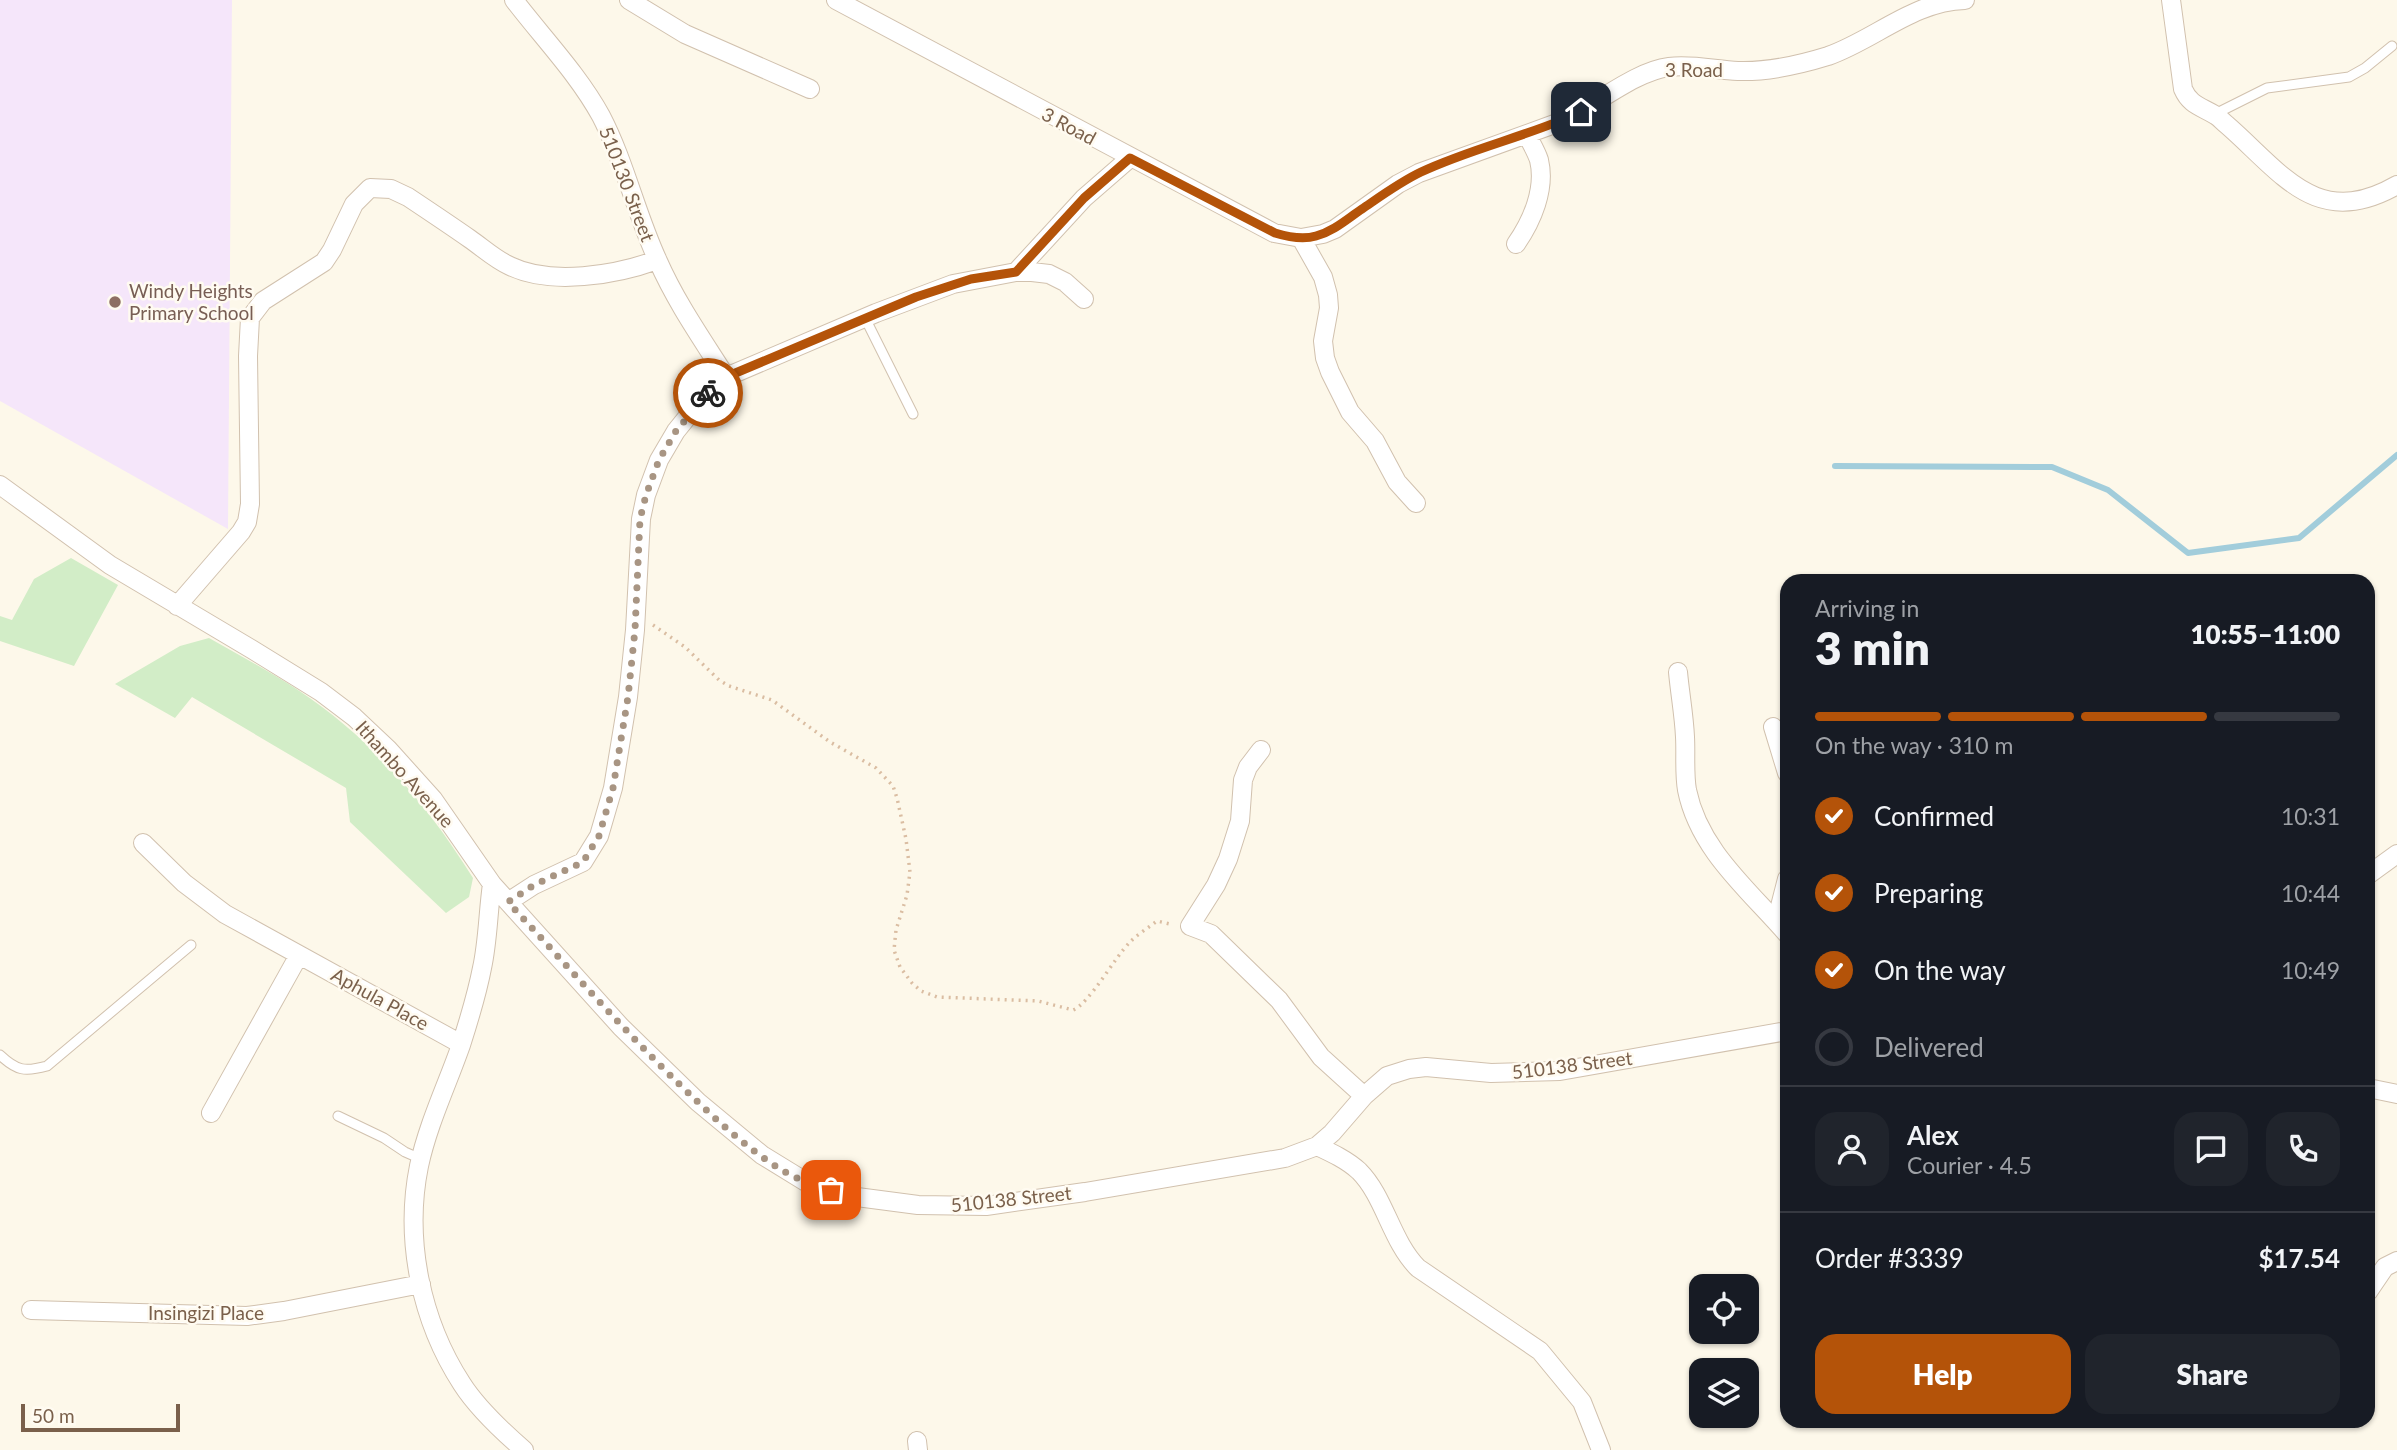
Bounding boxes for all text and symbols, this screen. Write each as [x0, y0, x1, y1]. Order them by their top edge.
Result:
street label: 3 Road [1665, 58, 1723, 81]
pin [1551, 82, 1611, 142]
icon: home [1562, 93, 1600, 131]
street label: 3 Road [1038, 102, 1100, 149]
street label: 510130 Street [595, 123, 660, 245]
place label: Windy Heights Primary School [129, 279, 254, 324]
marker: Windy Heights Primary School [107, 294, 123, 310]
courier [673, 358, 743, 428]
icon: bike [689, 374, 727, 412]
text: Arriving in [1815, 594, 1919, 622]
text: 10:55–11:00 [2190, 618, 2340, 650]
text: 3 min [1815, 620, 1930, 675]
street label: Ithambo Avenue [351, 715, 459, 832]
text: On the way · 310 m [1815, 731, 2014, 759]
icon: check [1815, 797, 1853, 835]
text: Confirmed [1874, 800, 1994, 832]
text: 10:31 [2281, 802, 2340, 830]
icon: check [1815, 874, 1853, 912]
text: Preparing [1874, 877, 1983, 909]
text: 10:44 [2281, 879, 2340, 907]
icon: check [1815, 951, 1853, 989]
text: On the way [1874, 954, 2006, 986]
text: 10:49 [2281, 956, 2340, 984]
street label: Aphula Place [328, 962, 433, 1035]
text: Delivered [1874, 1031, 1984, 1063]
street label: 510138 Street [1510, 1046, 1634, 1083]
button: person [1815, 1112, 1889, 1186]
button: chat [2174, 1112, 2248, 1186]
button: phone [2266, 1112, 2340, 1186]
text: Alex [1907, 1119, 1959, 1151]
text: Courier · 4.5 [1907, 1151, 2032, 1179]
pin [801, 1160, 861, 1220]
icon: bag [812, 1171, 850, 1209]
street label: 510138 Street [950, 1181, 1073, 1216]
text: Order #3339 [1815, 1242, 1964, 1274]
text: $17.54 [2258, 1242, 2340, 1274]
map controls [1689, 1274, 1759, 1428]
button: locate [1689, 1274, 1759, 1344]
street label: Insingizi Place [148, 1301, 264, 1324]
button: Help [1815, 1334, 2071, 1414]
button: Share [2085, 1334, 2340, 1414]
button: layers [1689, 1358, 1759, 1428]
scale bar [21, 1401, 180, 1433]
text: 50 m [32, 1404, 75, 1427]

